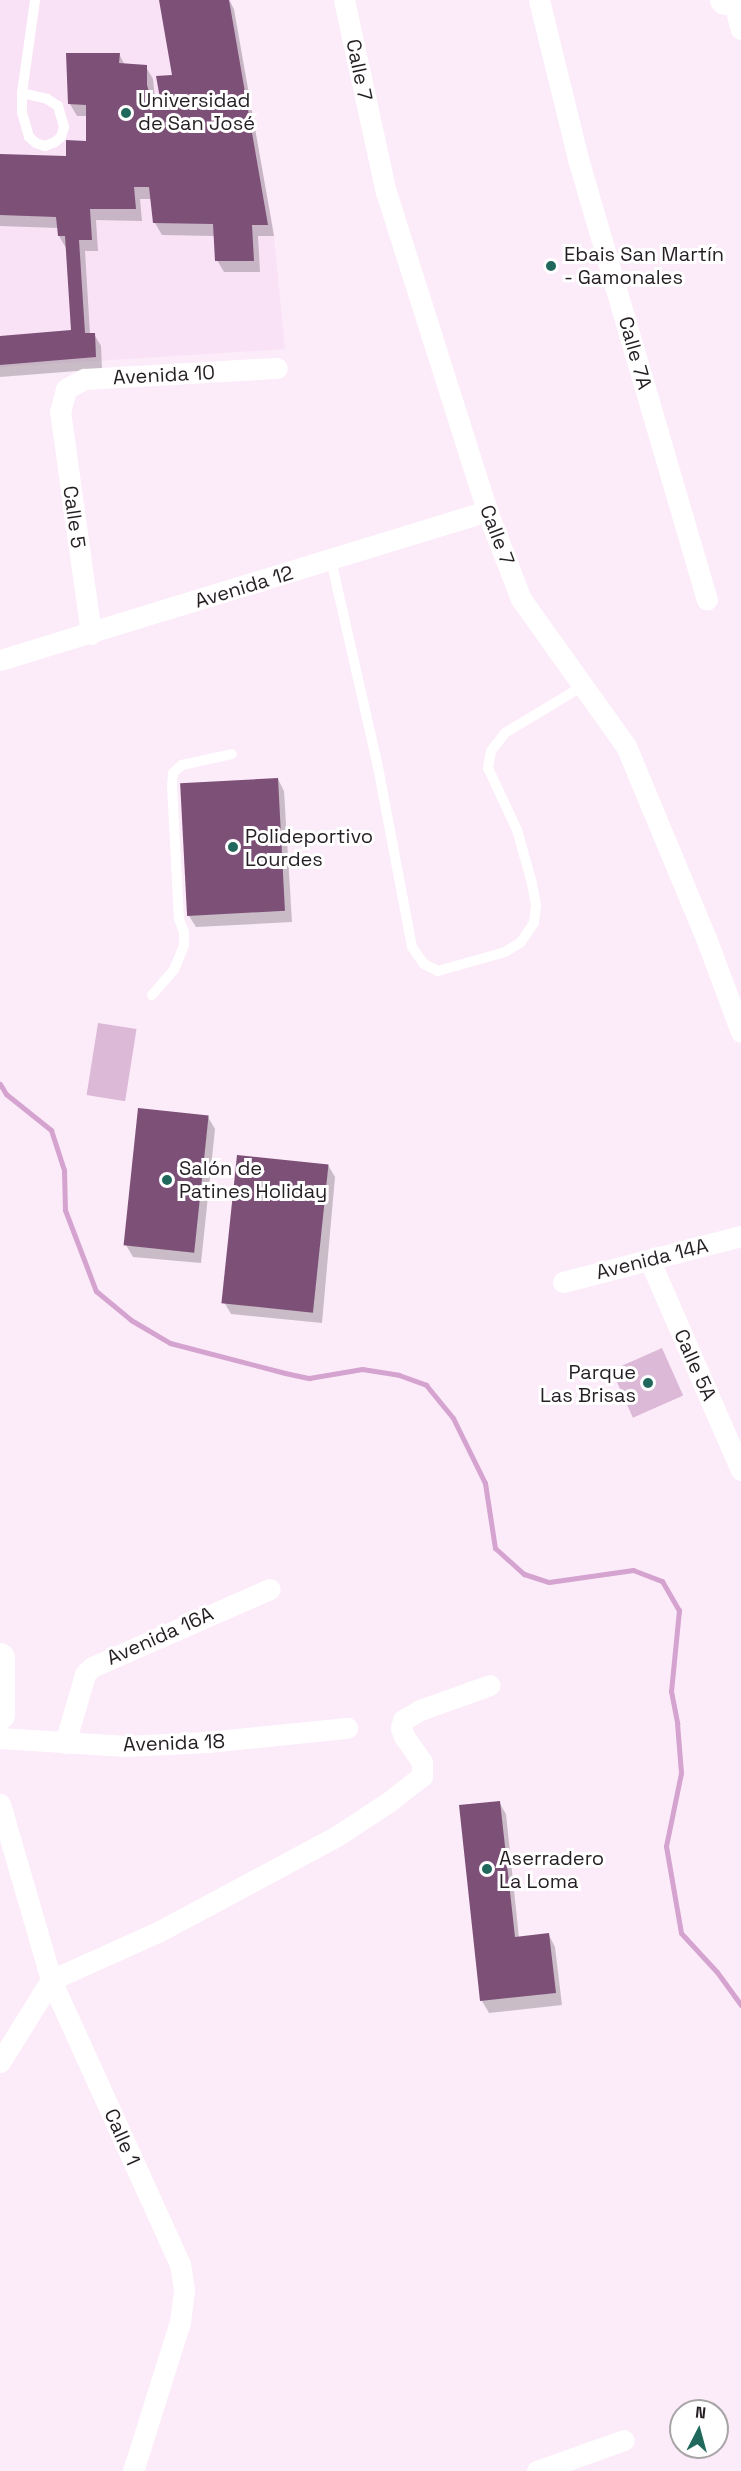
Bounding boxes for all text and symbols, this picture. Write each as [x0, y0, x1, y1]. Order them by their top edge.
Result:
street label: Calle 7 [341, 37, 377, 103]
place label: Universidad de San José [138, 89, 255, 136]
marker: Universidad de San José [119, 106, 133, 120]
place label: Ebais San Martín - Gamonales [564, 243, 724, 290]
marker: Ebais San Martín - Gamonales [542, 257, 560, 275]
street label: Calle 7A [613, 314, 657, 392]
street label: Avenida 10 [112, 360, 216, 390]
street label: Calle 5 [58, 484, 90, 550]
street label: Calle 7 [475, 502, 519, 568]
street label: Avenida 12 [192, 561, 296, 613]
place label: Polideportivo Lourdes [245, 824, 373, 871]
marker: Polideportivo Lourdes [226, 840, 240, 854]
place label: Salón de Patines Holiday [179, 1156, 327, 1203]
marker: Salón de Patines Holiday [160, 1173, 174, 1187]
street label: Avenida 14A [594, 1233, 710, 1285]
street label: Calle 5A [669, 1326, 721, 1404]
place label: Parque Las Brisas [540, 1360, 636, 1407]
marker: Parque Las Brisas [641, 1376, 655, 1390]
street label: Avenida 16A [103, 1602, 217, 1670]
street label: Avenida 18 [123, 1729, 225, 1757]
place label: Aserradero La Loma [499, 1846, 604, 1893]
marker: Aserradero La Loma [480, 1862, 494, 1876]
street label: Calle 1 [99, 2105, 145, 2169]
north arrow [669, 2399, 729, 2459]
text: N [694, 2402, 707, 2424]

